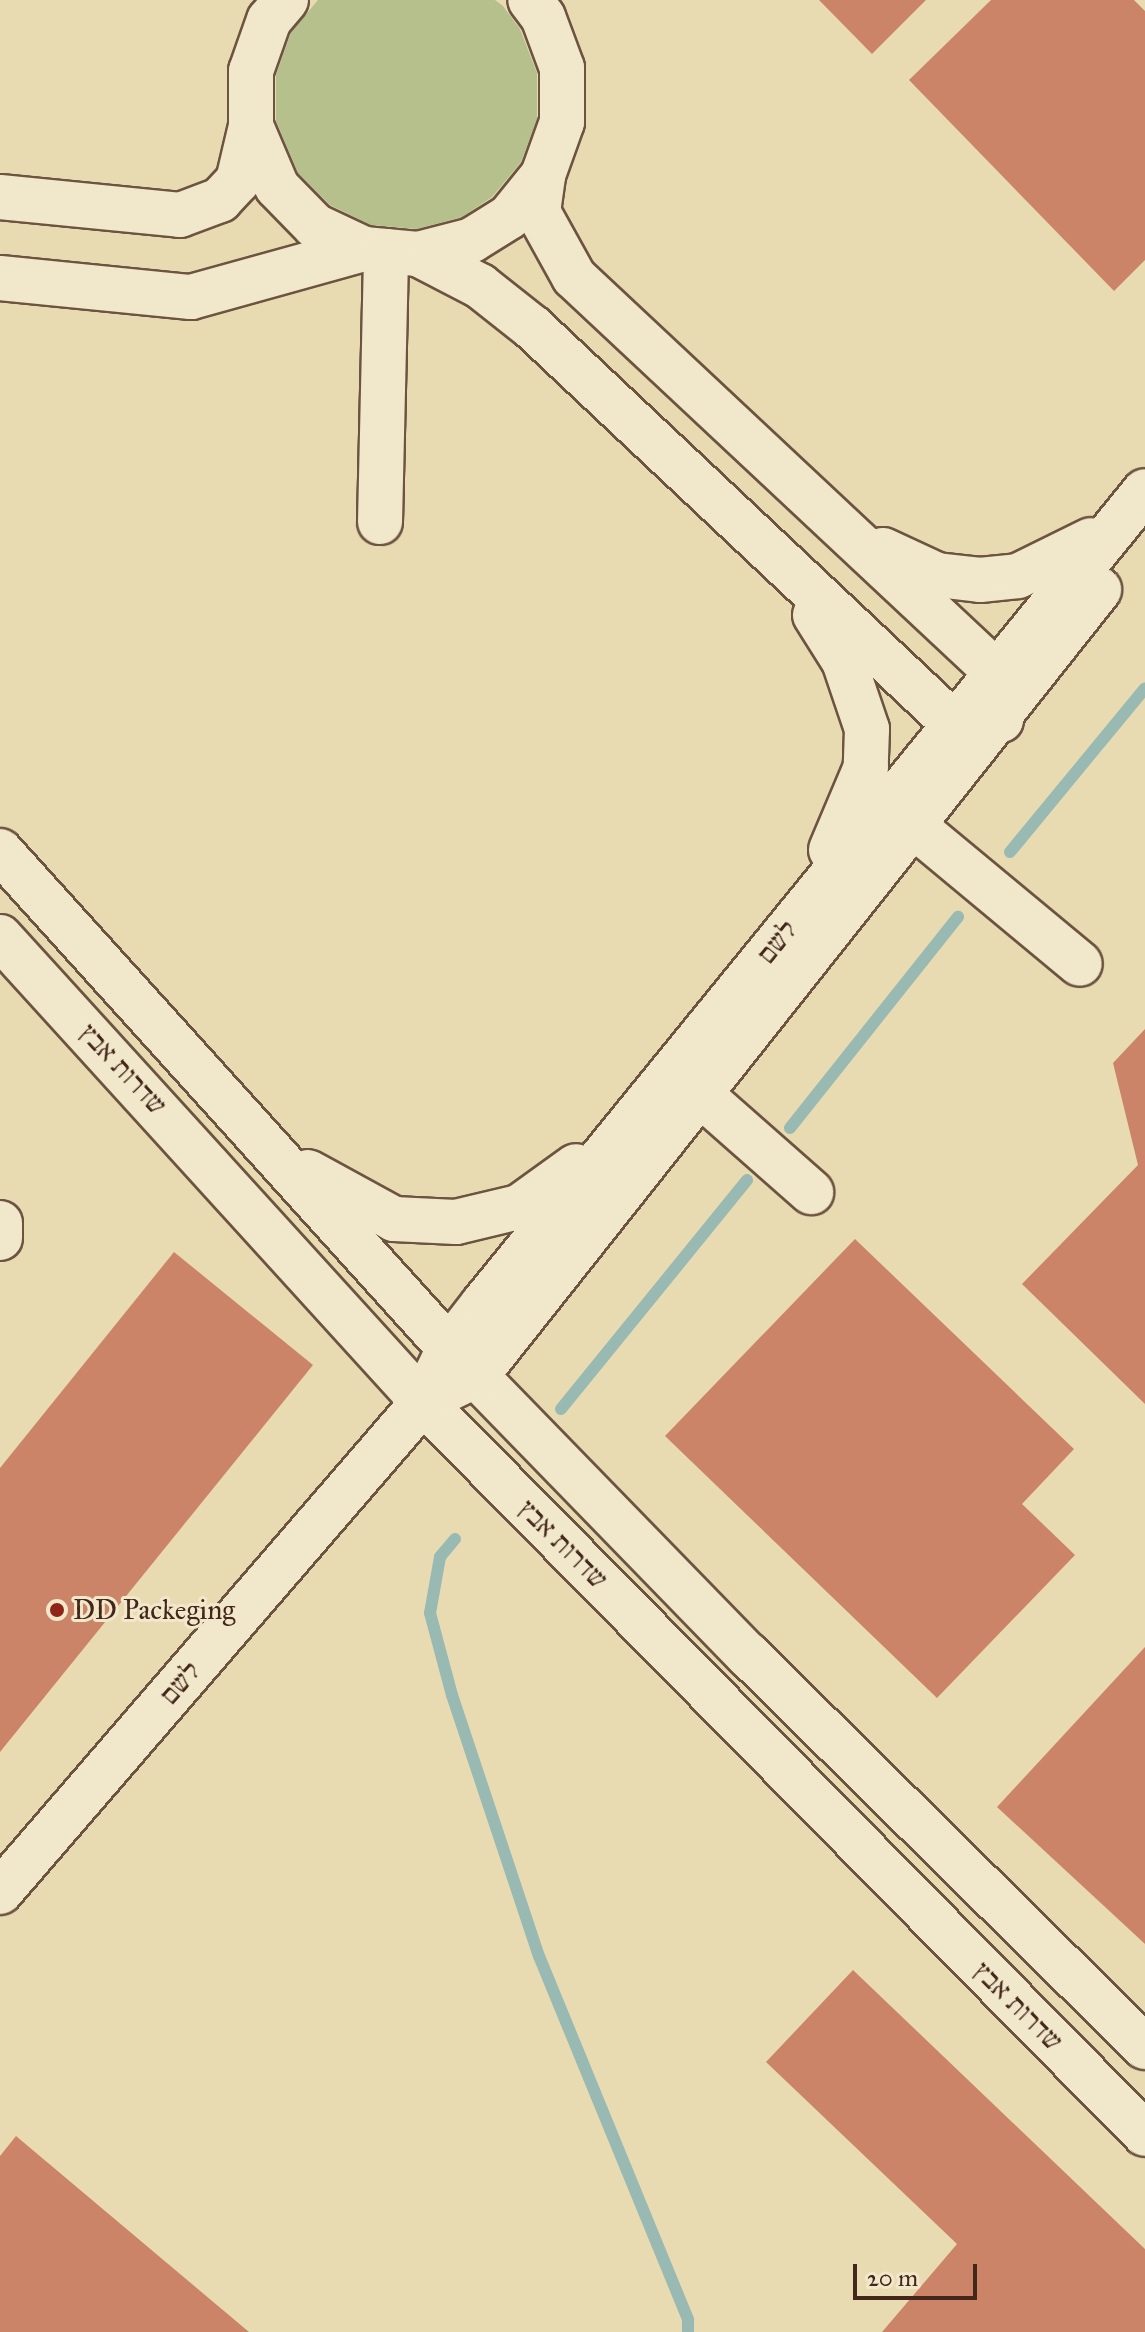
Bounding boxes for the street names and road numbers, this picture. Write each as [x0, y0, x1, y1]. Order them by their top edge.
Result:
street label: לשם [750, 914, 804, 970]
street label: שדרות אבץ [72, 1016, 174, 1122]
street label: שדרות אבץ [511, 1492, 615, 1596]
street label: לשם [152, 1655, 208, 1711]
street label: שדרות אבץ [966, 1954, 1070, 2058]

